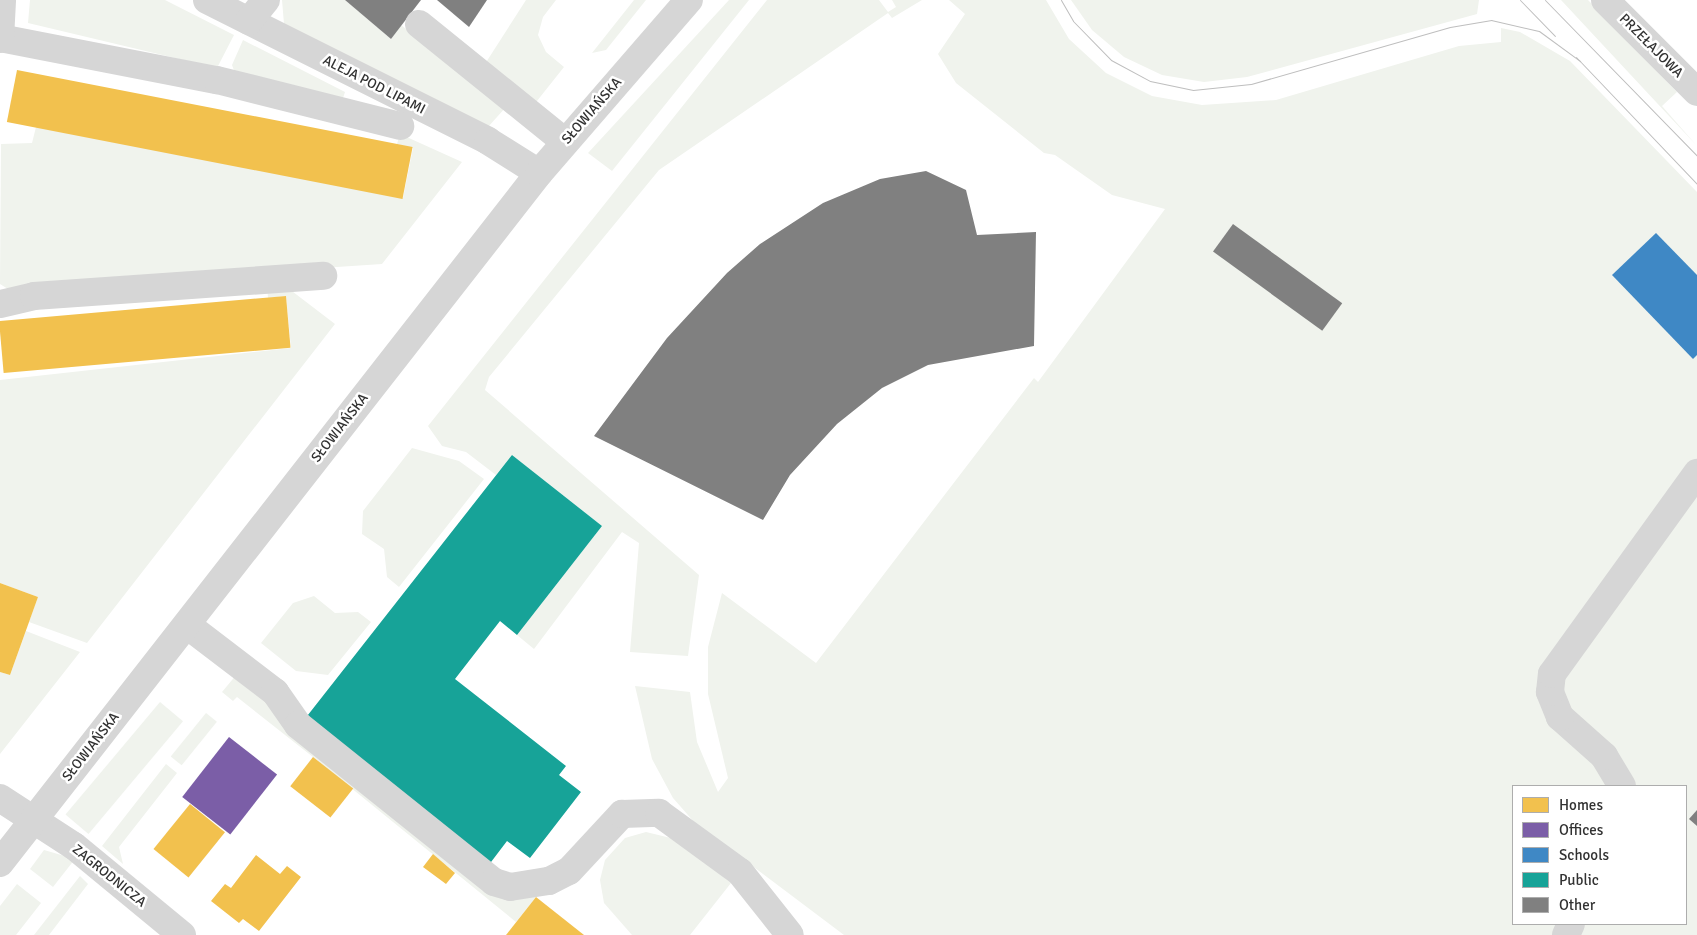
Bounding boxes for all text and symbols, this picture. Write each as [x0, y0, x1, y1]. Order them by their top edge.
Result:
street label: PRZEŁAJOWA [1615, 10, 1687, 82]
street label: ALEJA POD LIPAMI [320, 52, 428, 118]
street label: SŁOWIAŃSKA [559, 74, 625, 148]
street label: SŁOWIAŃSKA [308, 390, 372, 466]
street label: SŁOWIAŃSKA [59, 709, 123, 785]
legend [1512, 785, 1687, 925]
text: Homes [1559, 796, 1603, 814]
text: Offices [1559, 821, 1603, 839]
street label: ZAGRODNICZA [69, 841, 149, 911]
text: Schools [1559, 846, 1609, 864]
text: Public [1559, 871, 1599, 889]
text: Other [1559, 896, 1595, 914]

